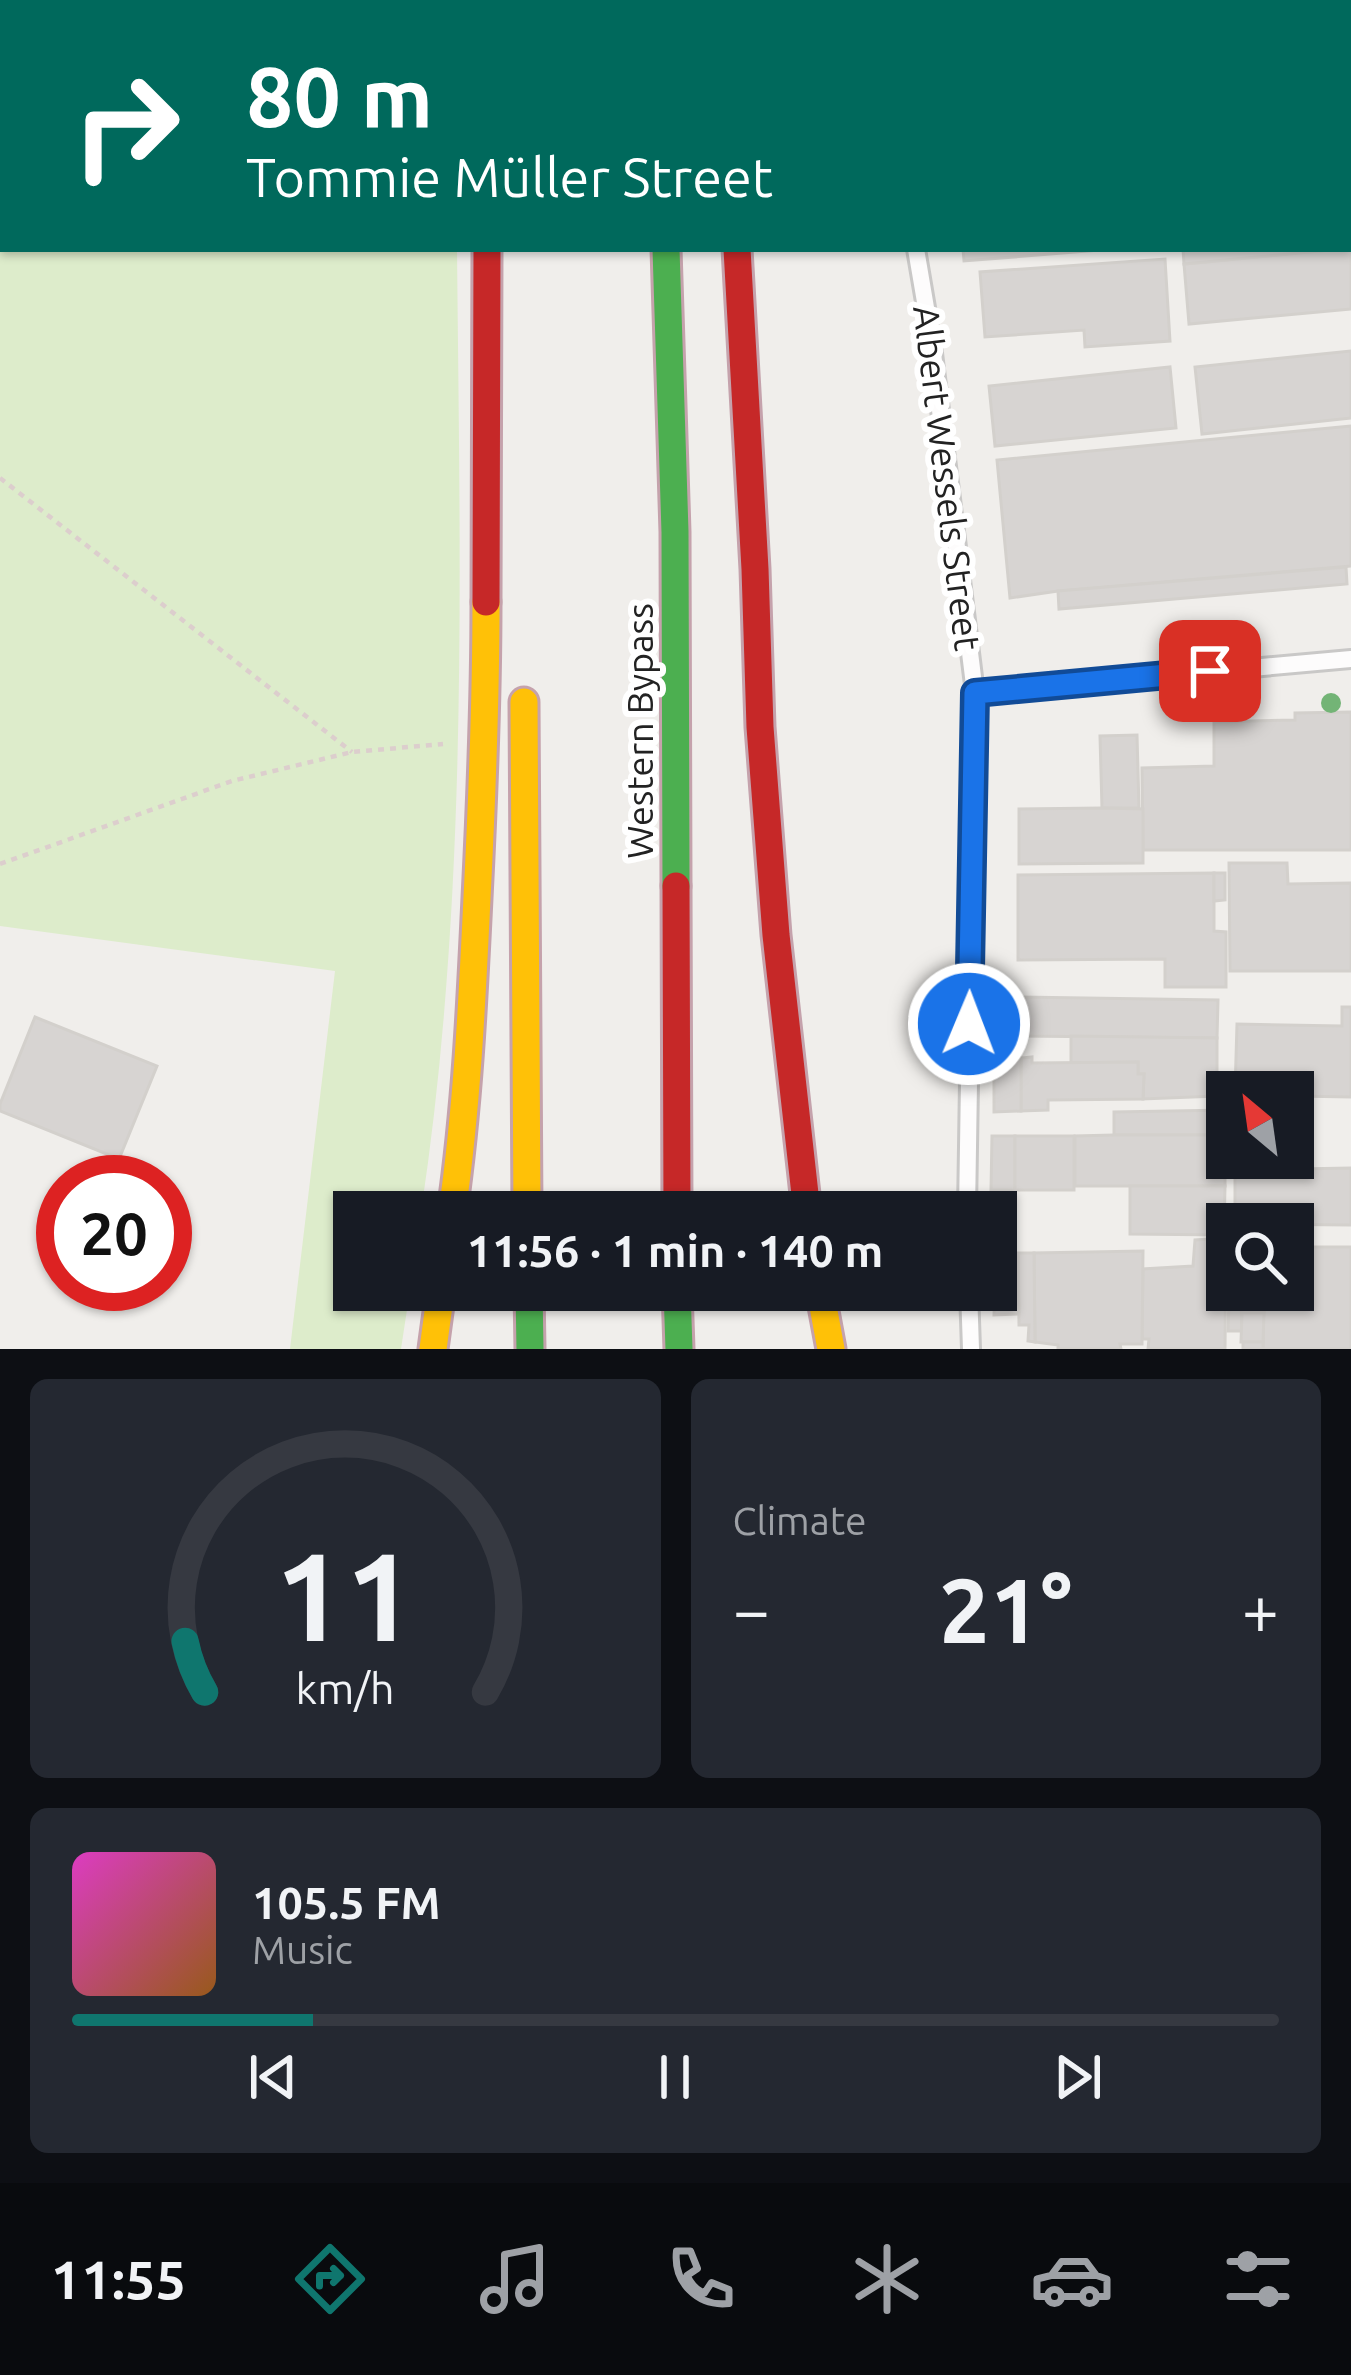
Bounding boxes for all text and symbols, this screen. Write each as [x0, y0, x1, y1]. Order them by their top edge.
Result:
icon: right [48, 48, 204, 204]
text: 80 m [246, 49, 433, 143]
text: Tommie Müller Street [246, 147, 773, 207]
street label: Albert Wessels Street [906, 303, 989, 653]
street label: Western Bypass [619, 603, 660, 859]
pin [1159, 620, 1261, 722]
icon: arrive [1177, 638, 1243, 704]
position arrow [906, 961, 1032, 1087]
north arrow [1206, 1071, 1314, 1179]
map controls [1206, 1071, 1314, 1311]
speed limit sign: 20 [36, 1155, 192, 1311]
button: search [1206, 1203, 1314, 1311]
text: 11:56 · 1 min · 140 m [467, 1225, 883, 1276]
text: Climate [733, 1499, 867, 1542]
text: 11 [275, 1525, 416, 1665]
text: 21° [939, 1559, 1072, 1660]
text: − [733, 1572, 770, 1646]
text: + [1242, 1572, 1279, 1646]
text: km/h [296, 1663, 395, 1711]
text: 105.5 FM [252, 1877, 441, 1928]
text: Music [252, 1928, 353, 1971]
icon: previous [240, 2044, 306, 2110]
icon: pause [642, 2044, 708, 2110]
icon: next [1045, 2044, 1111, 2110]
icon: directions [288, 2237, 372, 2321]
icon: music [473, 2237, 557, 2321]
icon: phone [659, 2237, 743, 2321]
icon: climate [845, 2237, 929, 2321]
icon: car [1030, 2237, 1114, 2321]
icon: filters [1216, 2237, 1300, 2321]
text: 11:55 [51, 2249, 186, 2309]

